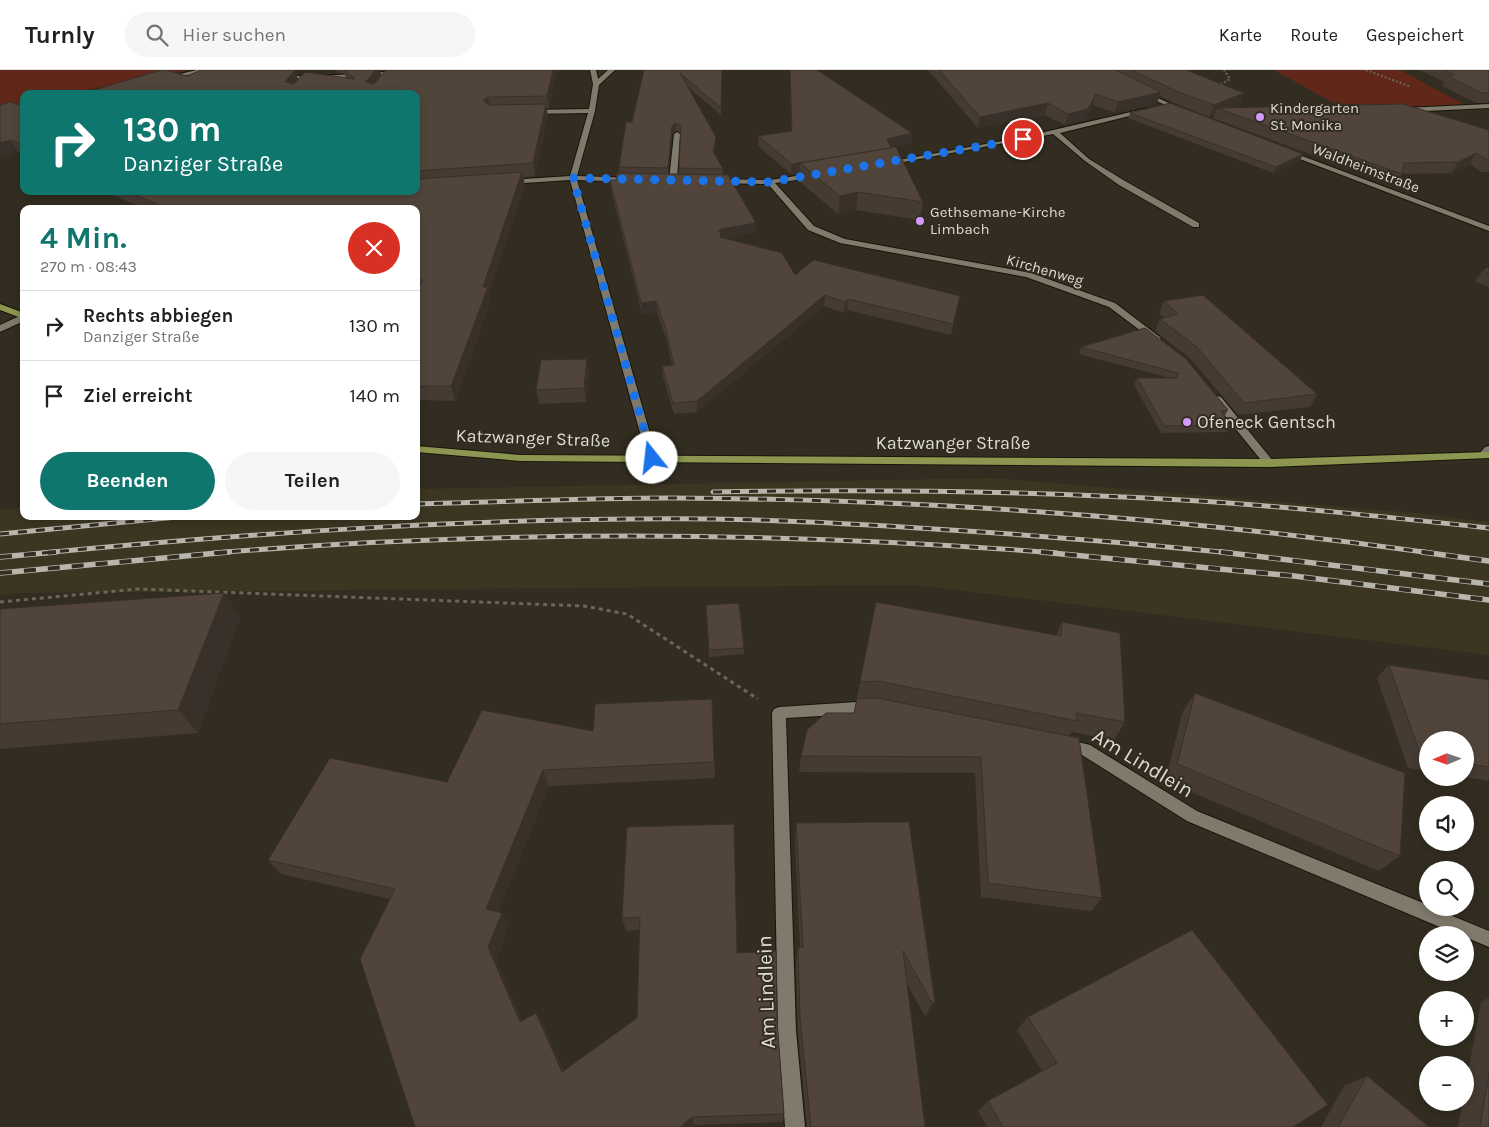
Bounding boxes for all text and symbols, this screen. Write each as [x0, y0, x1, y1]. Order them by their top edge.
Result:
search box [125, 12, 475, 57]
text: Turnly [25, 21, 95, 49]
icon: search [143, 21, 171, 49]
text: Hier suchen [183, 24, 286, 46]
text: Karte [1219, 24, 1262, 46]
text: Route [1290, 24, 1338, 46]
text: Gespeichert [1366, 24, 1464, 46]
place label: Kindergarten St. Monika [1270, 99, 1359, 134]
text: 130 m [123, 109, 221, 150]
icon: right [40, 110, 105, 175]
marker: Kindergarten St. Monika [1254, 111, 1266, 123]
pin [1002, 118, 1044, 160]
icon: arrive [1009, 125, 1037, 153]
street label: Waldheimstraße [1310, 139, 1422, 197]
text: Danziger Straße [123, 151, 283, 177]
place label: Gethsemane-Kirche Limbach [930, 203, 1065, 238]
marker: Gethsemane-Kirche Limbach [914, 215, 926, 227]
text: 4 Min. [40, 220, 127, 256]
button: close [348, 222, 400, 274]
street label: Kirchenweg [1004, 250, 1086, 290]
text: 270 m · 08:43 [40, 257, 137, 276]
text: Rechts abbiegen [83, 305, 233, 327]
icon: right [40, 312, 68, 340]
text: 130 m [349, 315, 400, 337]
text: Danziger Straße [83, 327, 200, 346]
icon: arrive [40, 382, 68, 410]
text: Ziel erreicht [83, 385, 193, 407]
text: 140 m [350, 385, 400, 407]
place label: Ofeneck Gentsch [1197, 411, 1336, 433]
marker: Ofeneck Gentsch [1181, 416, 1193, 428]
street label: Katzwanger Straße [455, 424, 611, 452]
position arrow [625, 431, 677, 483]
street label: Katzwanger Straße [876, 432, 1030, 454]
button: Beenden [40, 452, 215, 510]
button: Teilen [225, 452, 400, 510]
street label: Am Lindlein [1088, 723, 1198, 803]
north arrow [1419, 731, 1474, 786]
map controls [1419, 731, 1474, 1111]
button: sound [1419, 796, 1474, 851]
button: search [1419, 861, 1474, 916]
button: layers [1419, 926, 1474, 981]
street label: Am Lindlein [752, 935, 780, 1049]
button: + [1419, 991, 1474, 1046]
button: − [1419, 1056, 1474, 1111]

